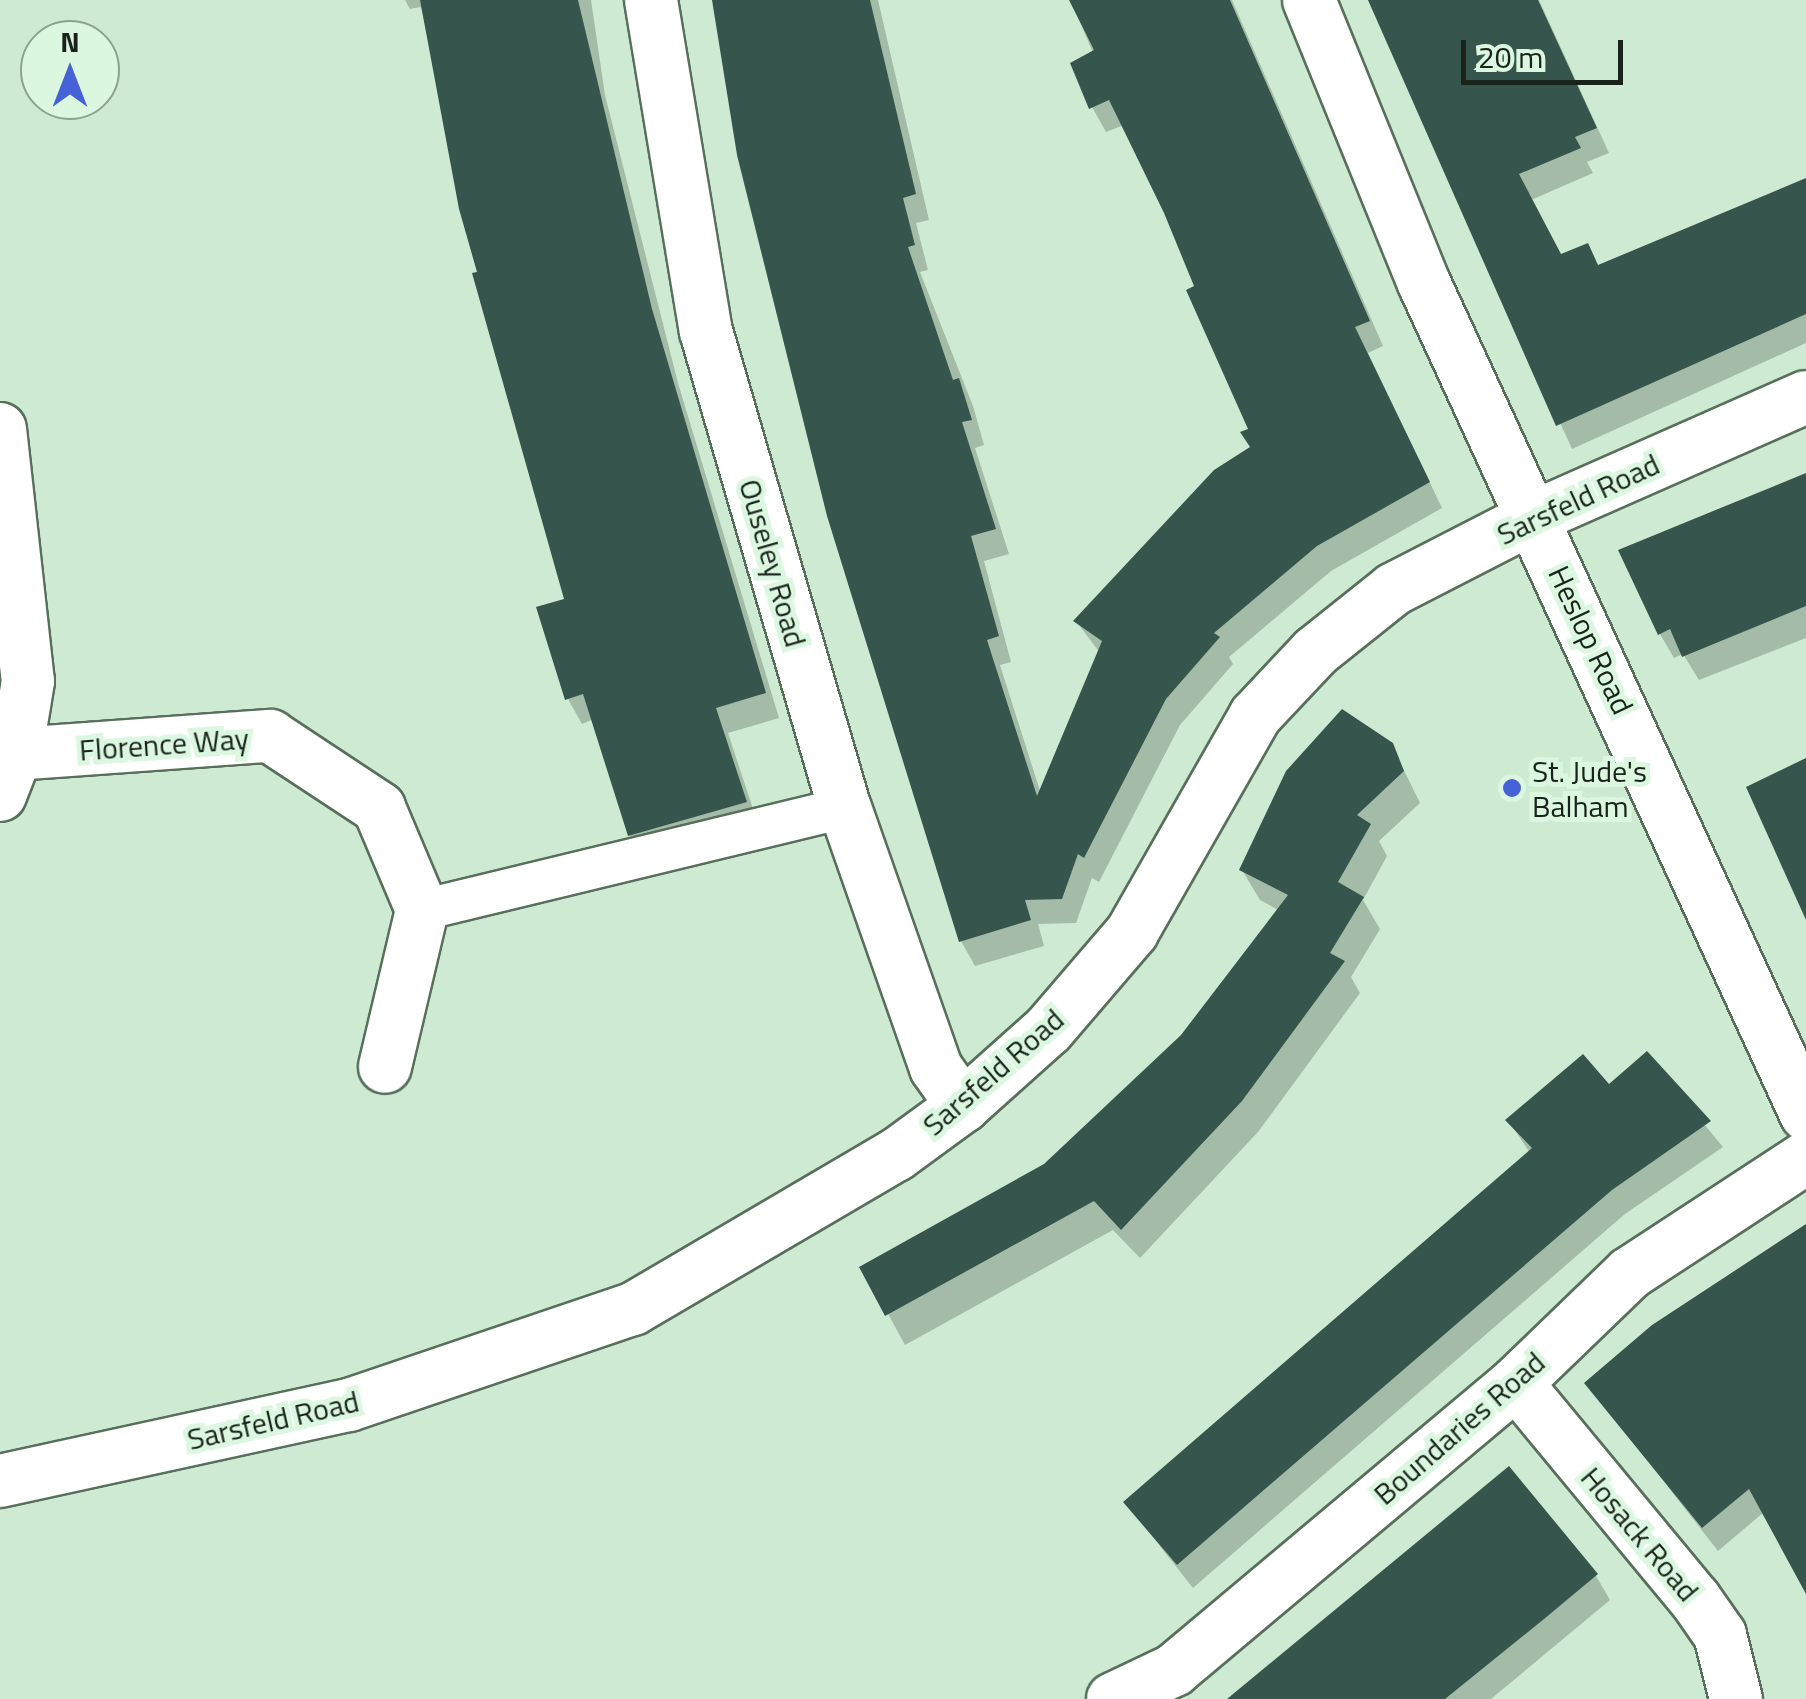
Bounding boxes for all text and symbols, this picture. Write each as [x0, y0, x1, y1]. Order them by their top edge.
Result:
north arrow [20, 20, 120, 120]
text: N [60, 20, 80, 63]
scale bar [1466, 20, 1628, 82]
text: 20 m [1478, 34, 1543, 80]
street label: Sarsfeld Road [1491, 446, 1665, 552]
street label: Ouseley Road [732, 475, 814, 651]
street label: Heslop Road [1541, 560, 1641, 720]
street label: Florence Way [78, 720, 250, 768]
place label: St. Jude's Balham [1532, 753, 1647, 824]
marker: St. Jude's Balham [1501, 777, 1523, 799]
street label: Sarsfeld Road [915, 1001, 1071, 1143]
street label: Boundaries Road [1366, 1344, 1552, 1512]
street label: Sarsfeld Road [184, 1383, 362, 1457]
street label: Hosack Road [1574, 1460, 1706, 1608]

